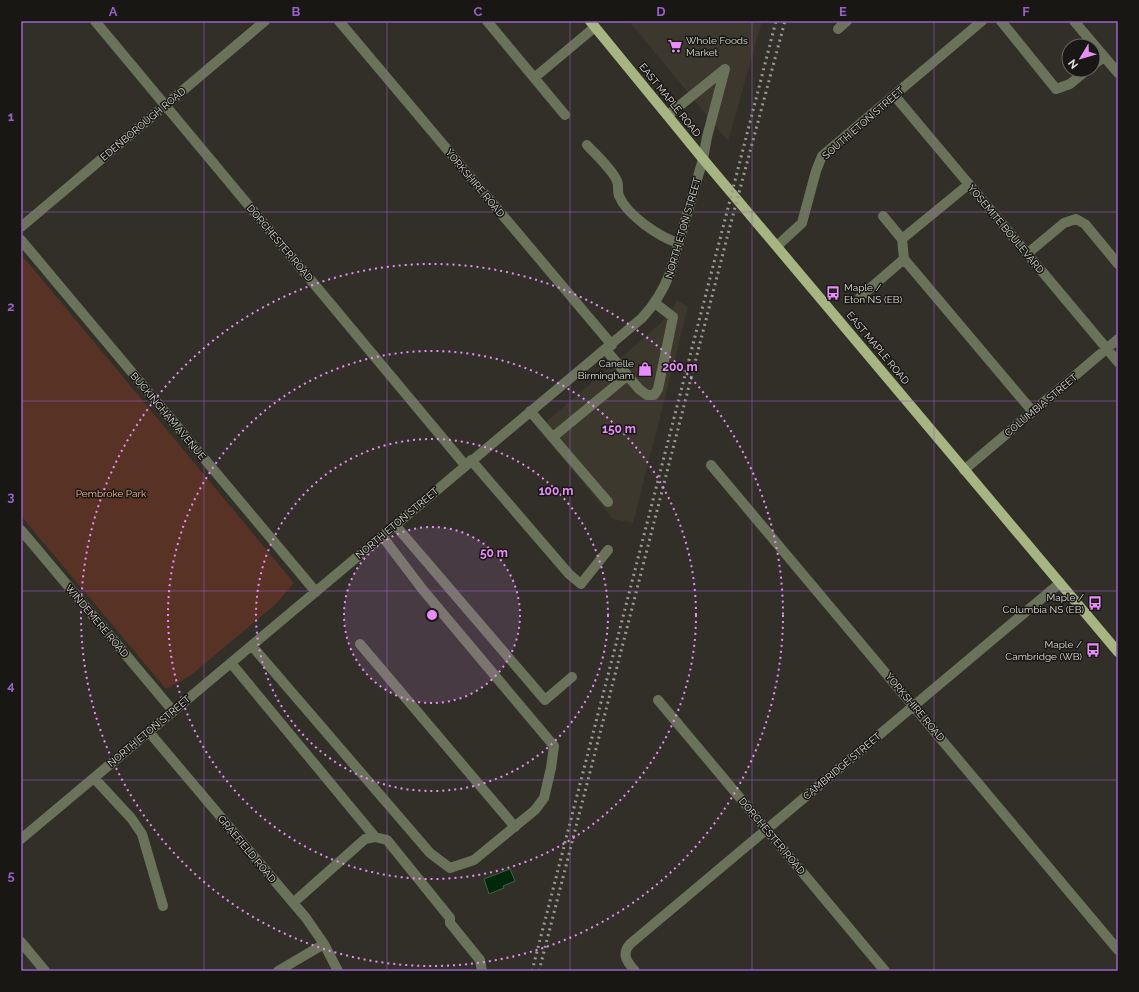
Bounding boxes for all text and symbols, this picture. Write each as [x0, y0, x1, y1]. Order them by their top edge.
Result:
text: A [109, 4, 118, 19]
text: B [292, 4, 301, 19]
text: C [474, 4, 483, 19]
text: D [656, 4, 666, 19]
text: E [839, 4, 847, 19]
text: F [1022, 4, 1030, 19]
place label: Whole Foods Market [686, 35, 748, 58]
supermarket icon: Whole Foods Market [667, 38, 683, 54]
north arrow [1061, 38, 1101, 78]
text: N [1066, 57, 1081, 71]
street label: EAST MAPLE ROAD [637, 61, 703, 139]
street label: EDENBOROUGH ROAD [98, 85, 188, 163]
street label: SOUTH ETON STREET [820, 85, 906, 161]
text: 1 [8, 109, 15, 124]
street label: YORKSHIRE ROAD [443, 147, 507, 219]
street label: NORTH ETON STREET [663, 176, 703, 280]
street label: YOSEMITE BOULEVARD [966, 183, 1046, 275]
street label: DORCHESTER ROAD [245, 203, 315, 283]
place label: Maple / Eton NS (EB) [844, 282, 902, 305]
bus stop icon: Maple / Eton NS (EB) [825, 285, 841, 301]
text: 2 [7, 299, 15, 314]
street label: EAST MAPLE ROAD [845, 310, 911, 386]
place label: Canelle Birmingham [578, 358, 634, 381]
text: 200 m [662, 360, 698, 374]
shop icon: Canelle Birmingham [637, 361, 653, 377]
street label: BUCKINGHAM AVENUE [128, 370, 208, 462]
street label: COLUMBIA STREET [1003, 371, 1079, 439]
text: 150 m [602, 422, 636, 436]
text: 100 m [539, 484, 573, 498]
street label: NORTH ETON STREET [353, 485, 441, 561]
park label: Pembroke Park [76, 488, 147, 499]
text: 3 [7, 489, 15, 504]
text: 50 m [480, 546, 508, 560]
street label: WINDEMERE ROAD [63, 582, 131, 660]
place label: Maple / Columbia NS (EB) [1003, 592, 1084, 615]
bus stop icon: Maple / Columbia NS (EB) [1087, 595, 1103, 611]
centre of rings [425, 608, 439, 622]
place label: Maple / Cambridge (WB) [1005, 639, 1082, 662]
bus stop icon: Maple / Cambridge (WB) [1085, 642, 1101, 658]
street label: YORKSHIRE ROAD [883, 671, 947, 743]
text: 4 [7, 678, 15, 693]
street label: NORTH ETON STREET [105, 693, 193, 769]
street label: CAMBRIDGE STREET [801, 730, 883, 802]
street label: DORCHESTER ROAD [737, 796, 807, 876]
street label: GRAEFIELD ROAD [216, 813, 278, 885]
text: 5 [7, 868, 15, 883]

